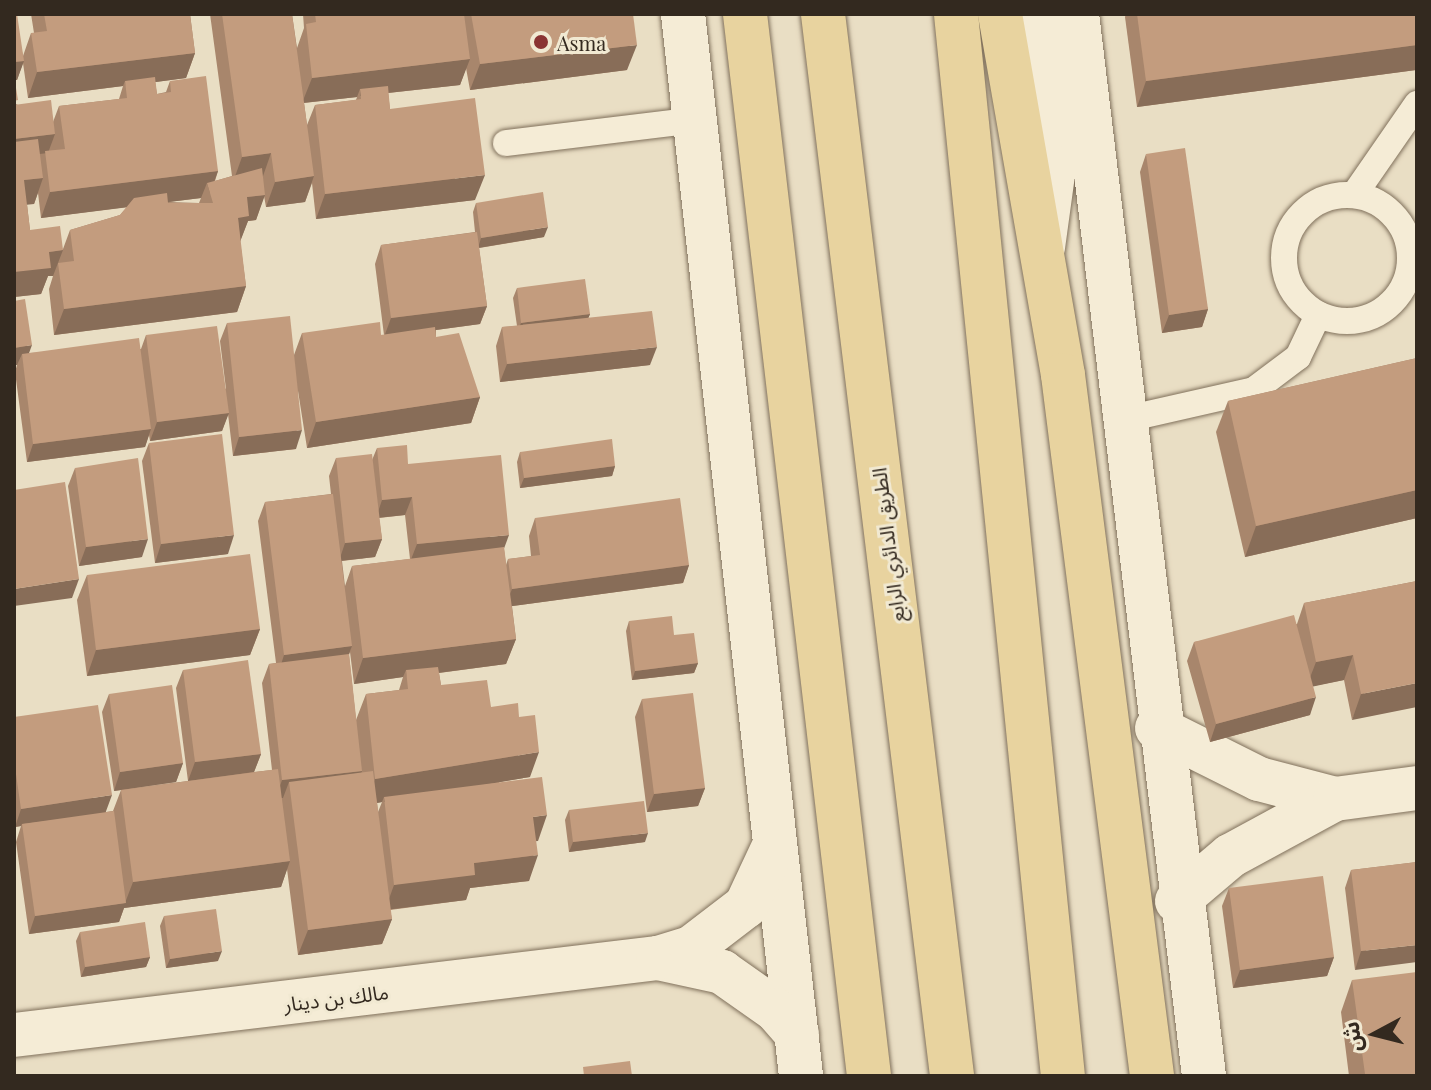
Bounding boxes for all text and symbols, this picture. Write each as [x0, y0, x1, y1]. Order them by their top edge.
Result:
place label: Asma [557, 30, 606, 54]
marker: Asma [532, 33, 550, 51]
street label: الطريق الدائري الرابع [866, 466, 908, 624]
street label: مالك بن دينار [282, 979, 390, 1015]
north arrow [1335, 994, 1415, 1074]
text: ش [1334, 1020, 1368, 1054]

